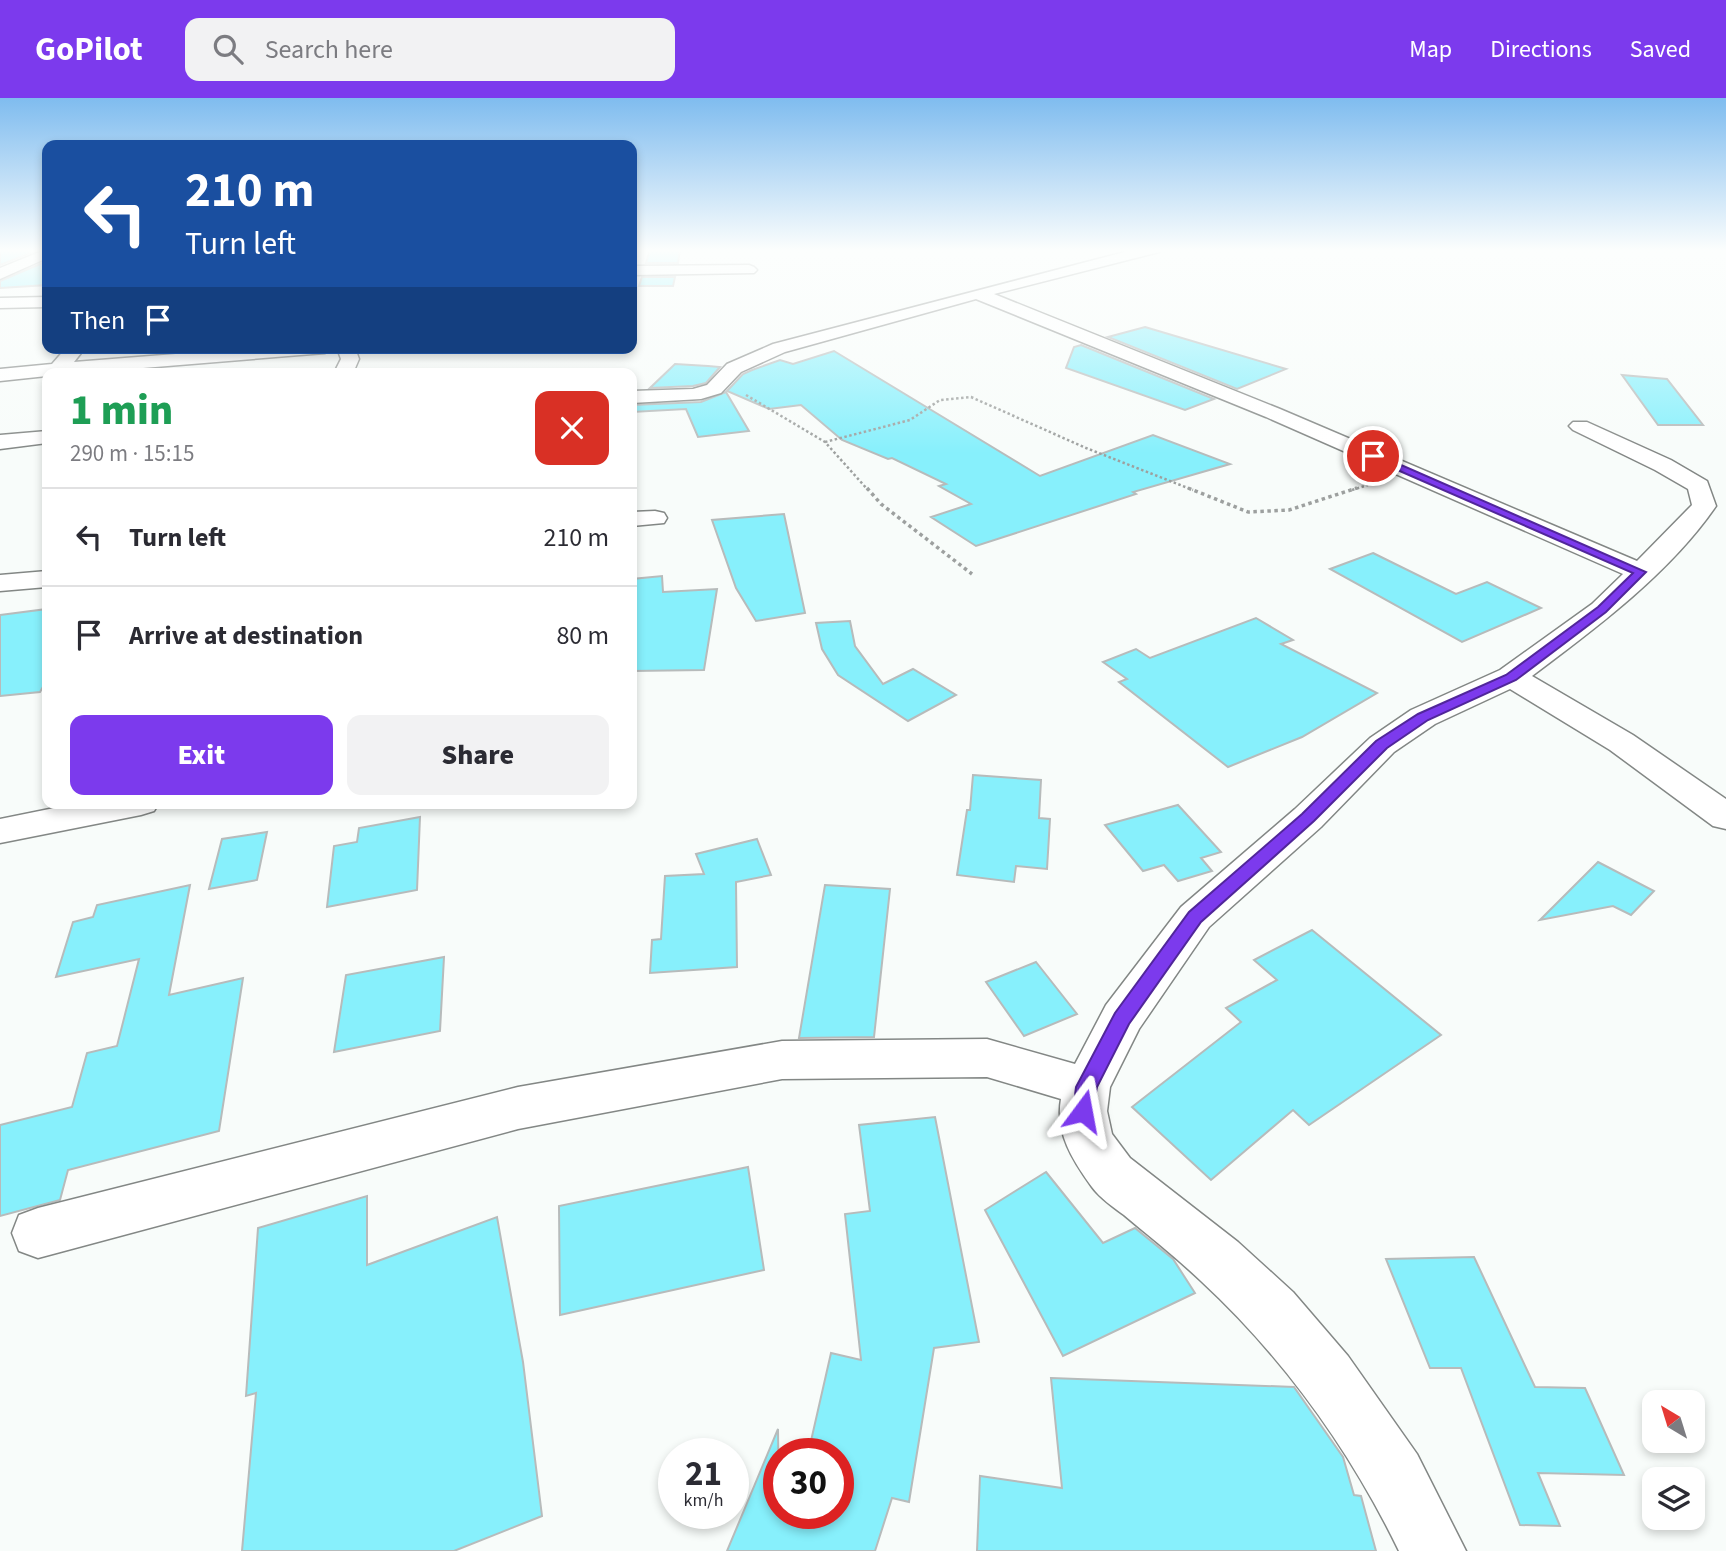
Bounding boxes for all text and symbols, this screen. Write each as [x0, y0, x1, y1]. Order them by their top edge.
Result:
search box [185, 18, 675, 81]
text: GoPilot [35, 26, 143, 73]
icon: search [209, 30, 247, 68]
text: Search here [265, 31, 393, 68]
text: Map [1409, 32, 1452, 67]
text: Directions [1490, 32, 1592, 67]
text: Saved [1630, 32, 1691, 67]
text: 210 m [185, 156, 314, 226]
icon: left [70, 168, 161, 259]
text: Turn left [185, 221, 296, 267]
icon: arrive [139, 301, 177, 339]
text: Then [70, 302, 125, 339]
text: 1 min [70, 381, 173, 441]
button: close [535, 391, 609, 465]
pin [1343, 426, 1403, 486]
text: 290 m · 15:15 [70, 437, 194, 470]
icon: arrive [1354, 437, 1392, 475]
icon: left [70, 518, 108, 556]
text: Turn left [129, 519, 226, 556]
text: 210 m [543, 519, 609, 556]
icon: arrive [70, 616, 108, 654]
text: Arrive at destination [129, 617, 363, 654]
text: 80 m [556, 617, 609, 654]
button: Exit [70, 715, 333, 795]
button: Share [347, 715, 609, 795]
position arrow [1046, 1074, 1120, 1148]
north arrow [1642, 1390, 1704, 1452]
map controls [1642, 1390, 1705, 1530]
speed limit sign: 30 [763, 1438, 854, 1529]
text: 21 [685, 1449, 722, 1499]
button: layers [1642, 1467, 1705, 1530]
text: km/h [684, 1488, 723, 1513]

